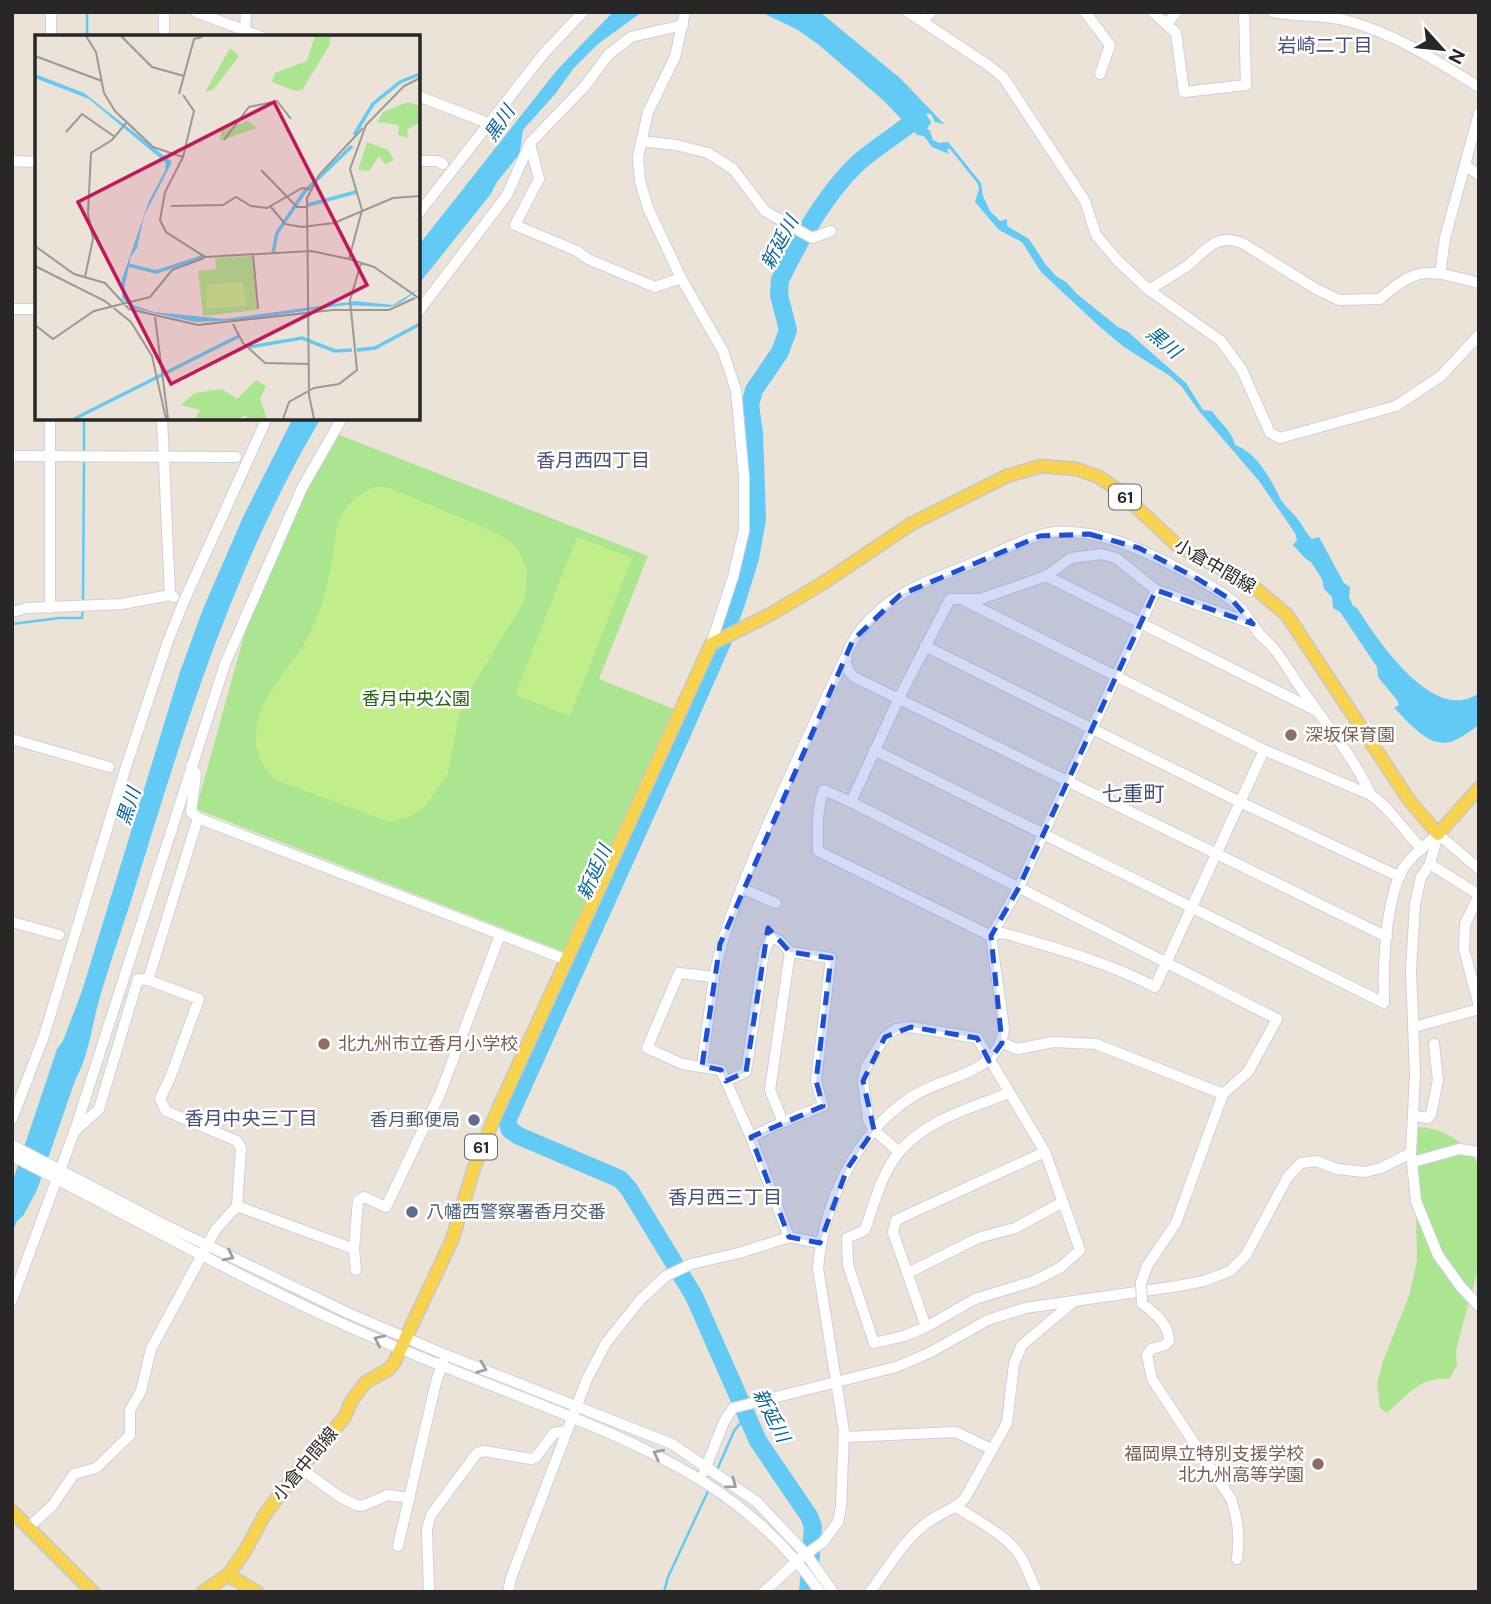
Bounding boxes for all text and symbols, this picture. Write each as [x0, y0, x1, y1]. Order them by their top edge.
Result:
north arrow [1407, 14, 1477, 84]
district label: 岩崎二丁目 [1277, 33, 1373, 58]
inset map [35, 35, 420, 420]
text: N [1442, 45, 1471, 68]
water label: 黒川 [478, 99, 522, 146]
water label: 新延川 [755, 209, 805, 273]
water label: 黒川 [1141, 321, 1188, 365]
district label: 香月西四丁目 [536, 448, 650, 473]
road number: 61 [1109, 484, 1141, 510]
street label: 小倉中間線 [1170, 533, 1260, 599]
park label: 香月中央公園 [362, 687, 470, 711]
place label: 深坂保育園 [1305, 723, 1395, 747]
marker: 深坂保育園 [1283, 727, 1299, 743]
district label: 七重町 [1102, 780, 1165, 808]
water label: 黒川 [111, 782, 147, 828]
water label: 新延川 [571, 839, 618, 903]
place label: 北九州市立香月小学校 [338, 1032, 518, 1056]
marker: 北九州市立香月小学校 [316, 1036, 332, 1052]
district label: 香月中央三丁目 [184, 1106, 318, 1131]
place label: 香月郵便局 [370, 1108, 460, 1132]
marker: 香月郵便局 [466, 1112, 482, 1128]
road number: 61 [465, 1134, 497, 1160]
district label: 香月西三丁目 [668, 1185, 782, 1210]
place label: 八幡西警察署香月交番 [426, 1200, 606, 1224]
marker: 八幡西警察署香月交番 [404, 1204, 420, 1220]
one-way arrow [222, 1248, 234, 1262]
one-way arrow [374, 1334, 387, 1348]
one-way arrow [475, 1360, 487, 1374]
water label: 新延川 [747, 1384, 797, 1448]
street label: 小倉中間線 [267, 1422, 343, 1506]
place label: 福岡県立特別支援学校 北九州高等学園 [1124, 1442, 1304, 1487]
one-way arrow [653, 1449, 665, 1463]
marker: 福岡県立特別支援学校 北九州高等学園 [1310, 1456, 1326, 1472]
one-way arrow [724, 1476, 737, 1488]

